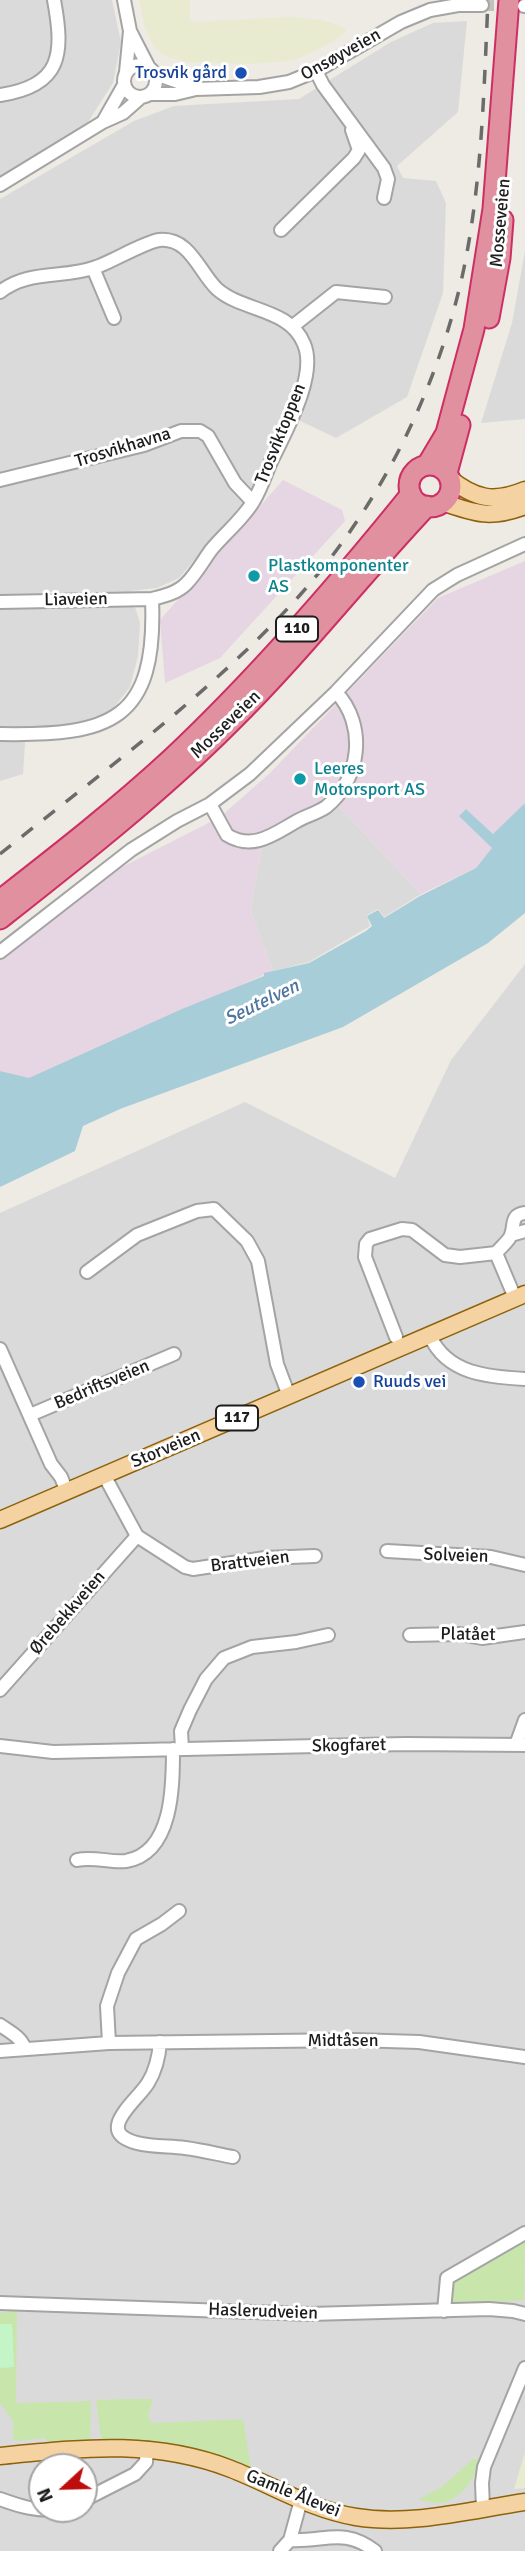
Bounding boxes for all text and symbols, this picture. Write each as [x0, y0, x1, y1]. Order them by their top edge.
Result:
street label: Onsøyveien [297, 24, 385, 86]
place label: Trosvik gård [135, 62, 227, 84]
marker: Trosvik gård [233, 65, 249, 81]
street label: Mosseveien [486, 178, 516, 268]
street label: Trosviktoppen [251, 380, 311, 488]
street label: Trosvikhavna [72, 423, 174, 473]
place label: Plastkomponenter AS [268, 555, 409, 598]
marker: Plastkomponenter AS [246, 568, 262, 584]
street label: Liaveien [44, 589, 108, 611]
road number: 110 [276, 616, 318, 642]
street label: Mosseveien [186, 686, 266, 764]
place label: Leeres Motorsport AS [314, 758, 425, 800]
marker: Leeres Motorsport AS [292, 771, 308, 787]
water label: Seutelven [221, 975, 303, 1031]
street label: Bedriftsveien [51, 1355, 153, 1415]
place label: Ruuds vei [373, 1371, 446, 1393]
marker: Ruuds vei [351, 1374, 367, 1390]
road number: 117 [216, 1406, 258, 1430]
street label: Storveien [128, 1425, 204, 1473]
street label: Solveien [423, 1544, 489, 1568]
street label: Brattveien [209, 1546, 291, 1578]
street label: Ørebekkveien [26, 1567, 110, 1659]
street label: Platået [440, 1624, 496, 1646]
street label: Skogfaret [312, 1735, 386, 1757]
street label: Midtåsen [307, 2030, 379, 2052]
street label: Haslerudveien [208, 2299, 318, 2325]
north arrow [28, 2453, 98, 2523]
street label: Gamle Ålevei [243, 2465, 343, 2523]
text: N [32, 2484, 59, 2506]

